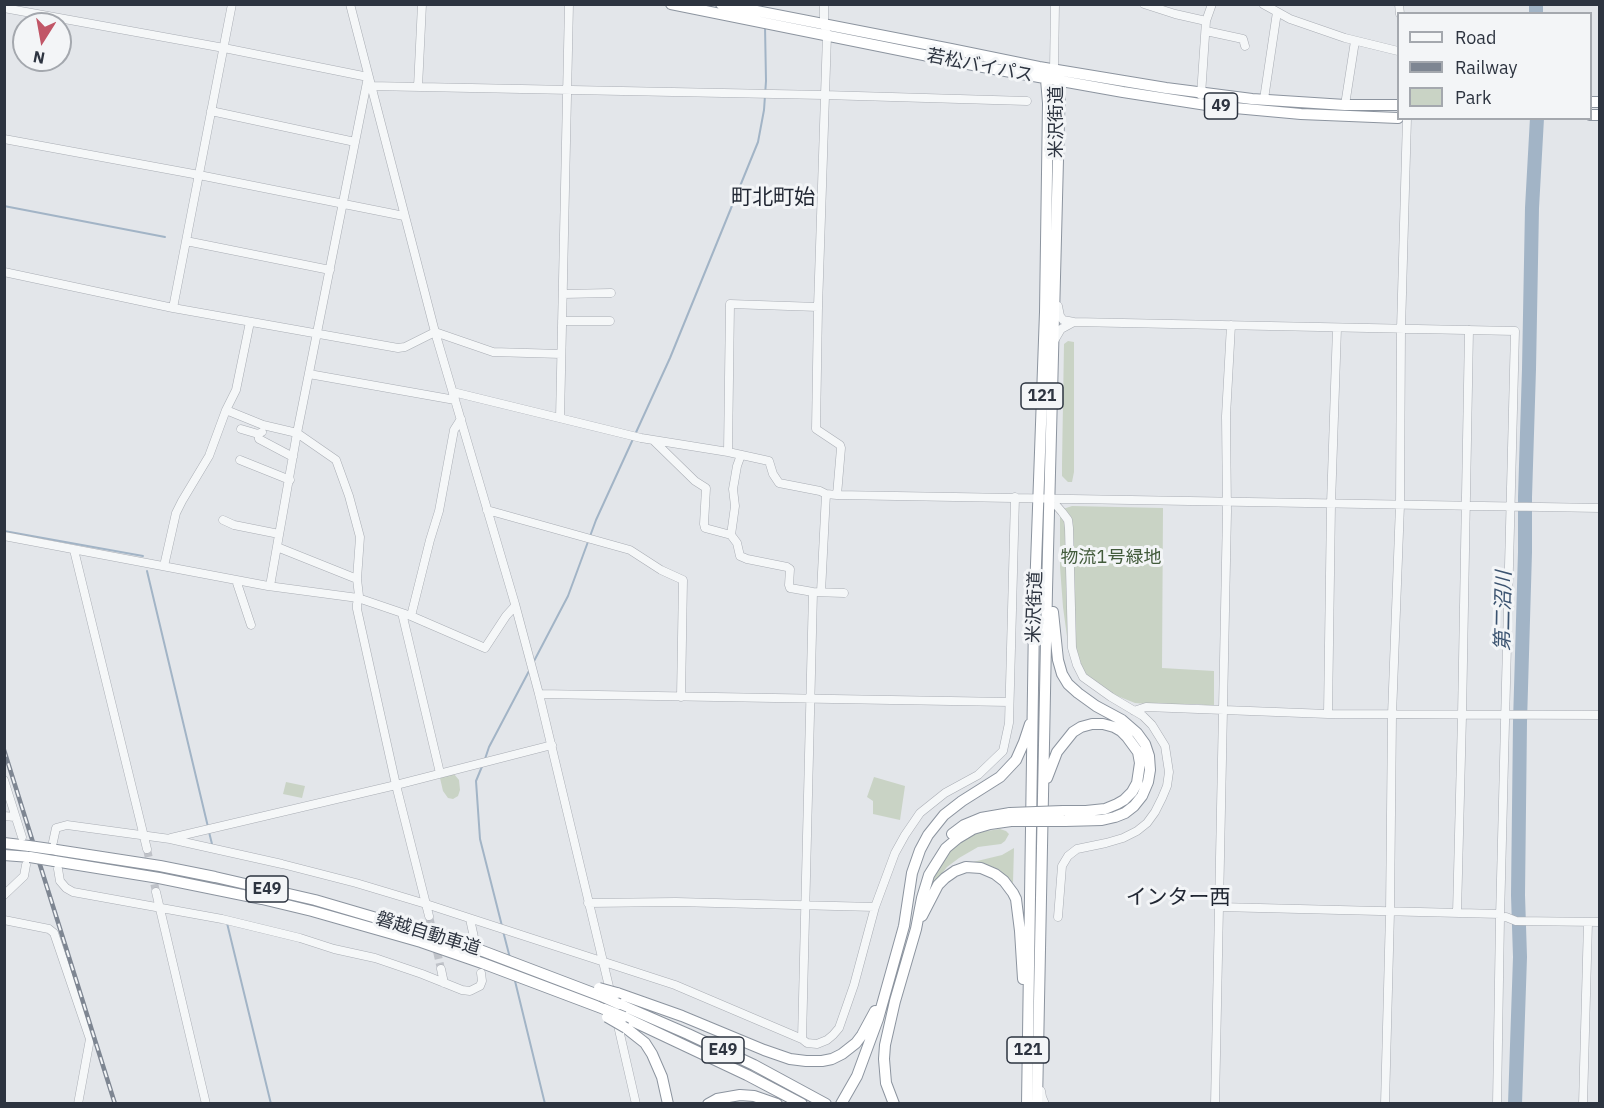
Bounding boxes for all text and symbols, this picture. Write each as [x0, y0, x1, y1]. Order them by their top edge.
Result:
north arrow [12, 12, 72, 72]
legend [1397, 12, 1592, 120]
text: Road [1455, 26, 1496, 49]
street label: 若松バイパス [925, 45, 1035, 87]
text: N [31, 47, 47, 69]
text: Railway [1455, 56, 1517, 79]
street label: 米沢街道 [1046, 86, 1068, 158]
text: Park [1455, 86, 1491, 109]
road number: 49 [1204, 93, 1238, 119]
district label: 町北町始 [731, 185, 815, 211]
road number: 121 [1021, 383, 1063, 409]
park label: 物流1号緑地 [1061, 547, 1161, 569]
street label: 米沢街道 [1023, 571, 1047, 643]
water label: 第二沼川 [1491, 571, 1517, 651]
road number: E49 [246, 876, 288, 902]
district label: インター西 [1126, 885, 1230, 911]
street label: 磐越自動車道 [373, 908, 483, 960]
road number: E49 [702, 1037, 744, 1063]
road number: 121 [1007, 1037, 1049, 1063]

